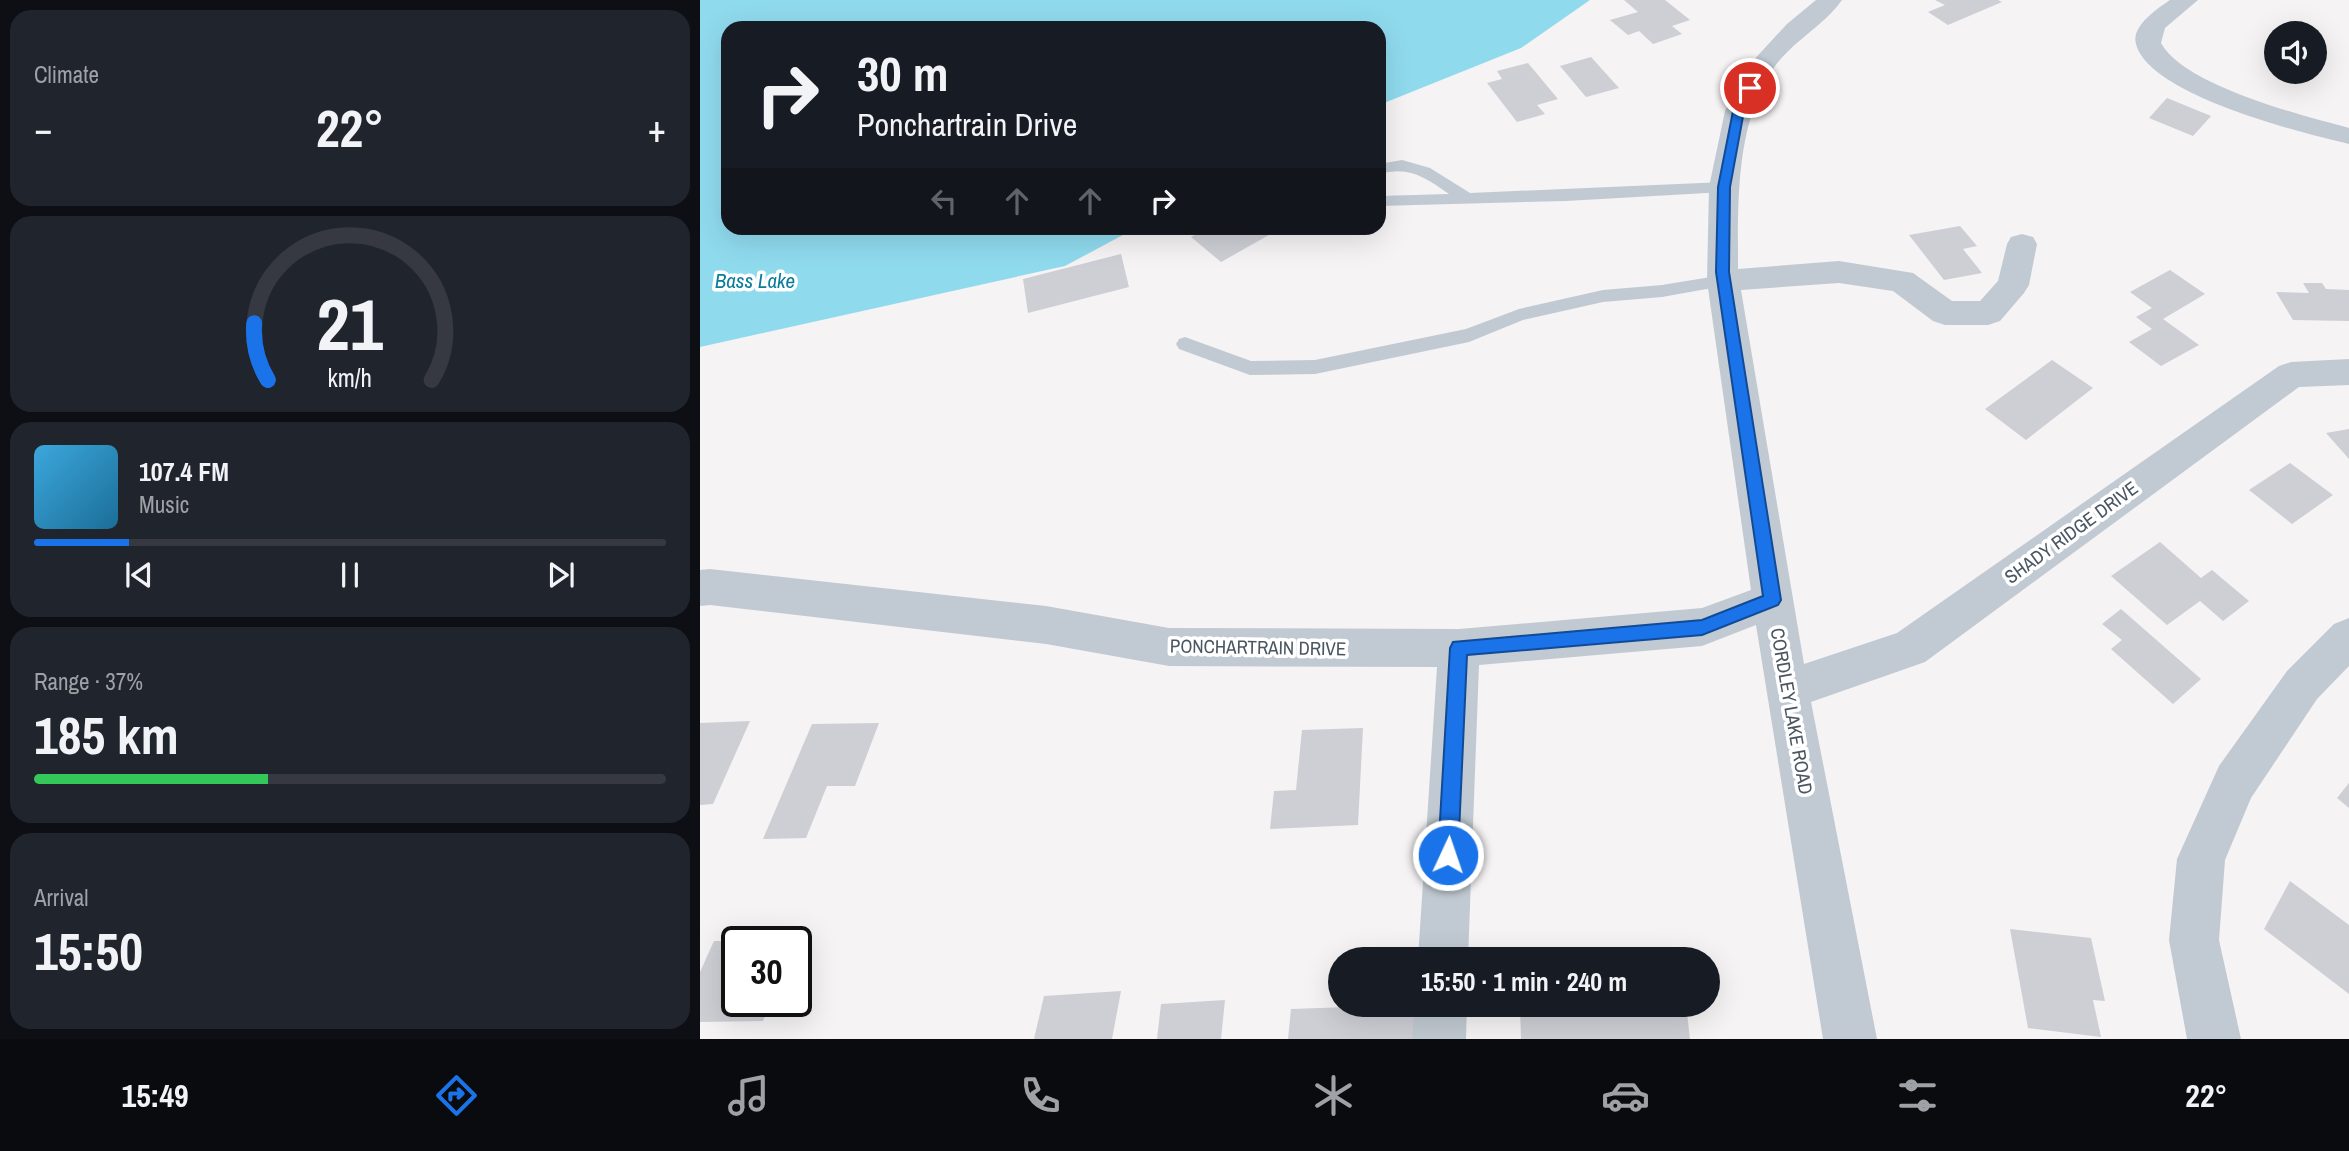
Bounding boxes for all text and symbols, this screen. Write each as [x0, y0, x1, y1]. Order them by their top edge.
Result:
map controls [2264, 21, 2327, 84]
button: sound [2264, 21, 2327, 84]
text: 30 m [857, 40, 949, 106]
icon: right [742, 49, 833, 140]
pin [1720, 58, 1780, 118]
text: Climate [34, 59, 99, 90]
icon: arrive [1731, 69, 1769, 107]
text: 22° [316, 93, 384, 163]
text: − [34, 103, 52, 154]
text: + [648, 103, 666, 154]
text: Ponchartrain Drive [857, 103, 1077, 146]
icon: left [925, 182, 963, 220]
icon: ahead [998, 182, 1036, 220]
icon: ahead [1071, 182, 1109, 220]
icon: right [1144, 182, 1182, 220]
water label: Bass Lake [715, 266, 795, 295]
text: 21 [317, 275, 384, 373]
text: km/h [328, 360, 372, 394]
text: 107.4 FM [139, 454, 229, 489]
street label: SHADY RIDGE DRIVE [1999, 475, 2143, 589]
text: Music [139, 489, 189, 520]
icon: previous [120, 556, 158, 594]
icon: pause [331, 556, 369, 594]
icon: next [542, 556, 580, 594]
street label: CORDLEY LAKE ROAD [1765, 626, 1819, 796]
street label: PONCHARTRAIN DRIVE [1170, 632, 1346, 662]
text: Range · 37% [34, 666, 143, 697]
text: 185 km [34, 700, 179, 770]
position arrow [1411, 818, 1485, 892]
text: Arrival [34, 882, 89, 913]
text: 15:50 [34, 916, 143, 986]
speed limit sign: 30 [721, 926, 812, 1017]
text: 15:50 · 1 min · 240 m [1421, 964, 1627, 999]
icon: directions [432, 1071, 481, 1120]
icon: music [724, 1071, 773, 1120]
icon: phone [1016, 1071, 1065, 1120]
icon: climate [1309, 1071, 1358, 1120]
icon: car [1601, 1071, 1650, 1120]
icon: filters [1893, 1071, 1942, 1120]
text: 15:49 [122, 1074, 189, 1117]
text: 22° [2185, 1074, 2227, 1117]

